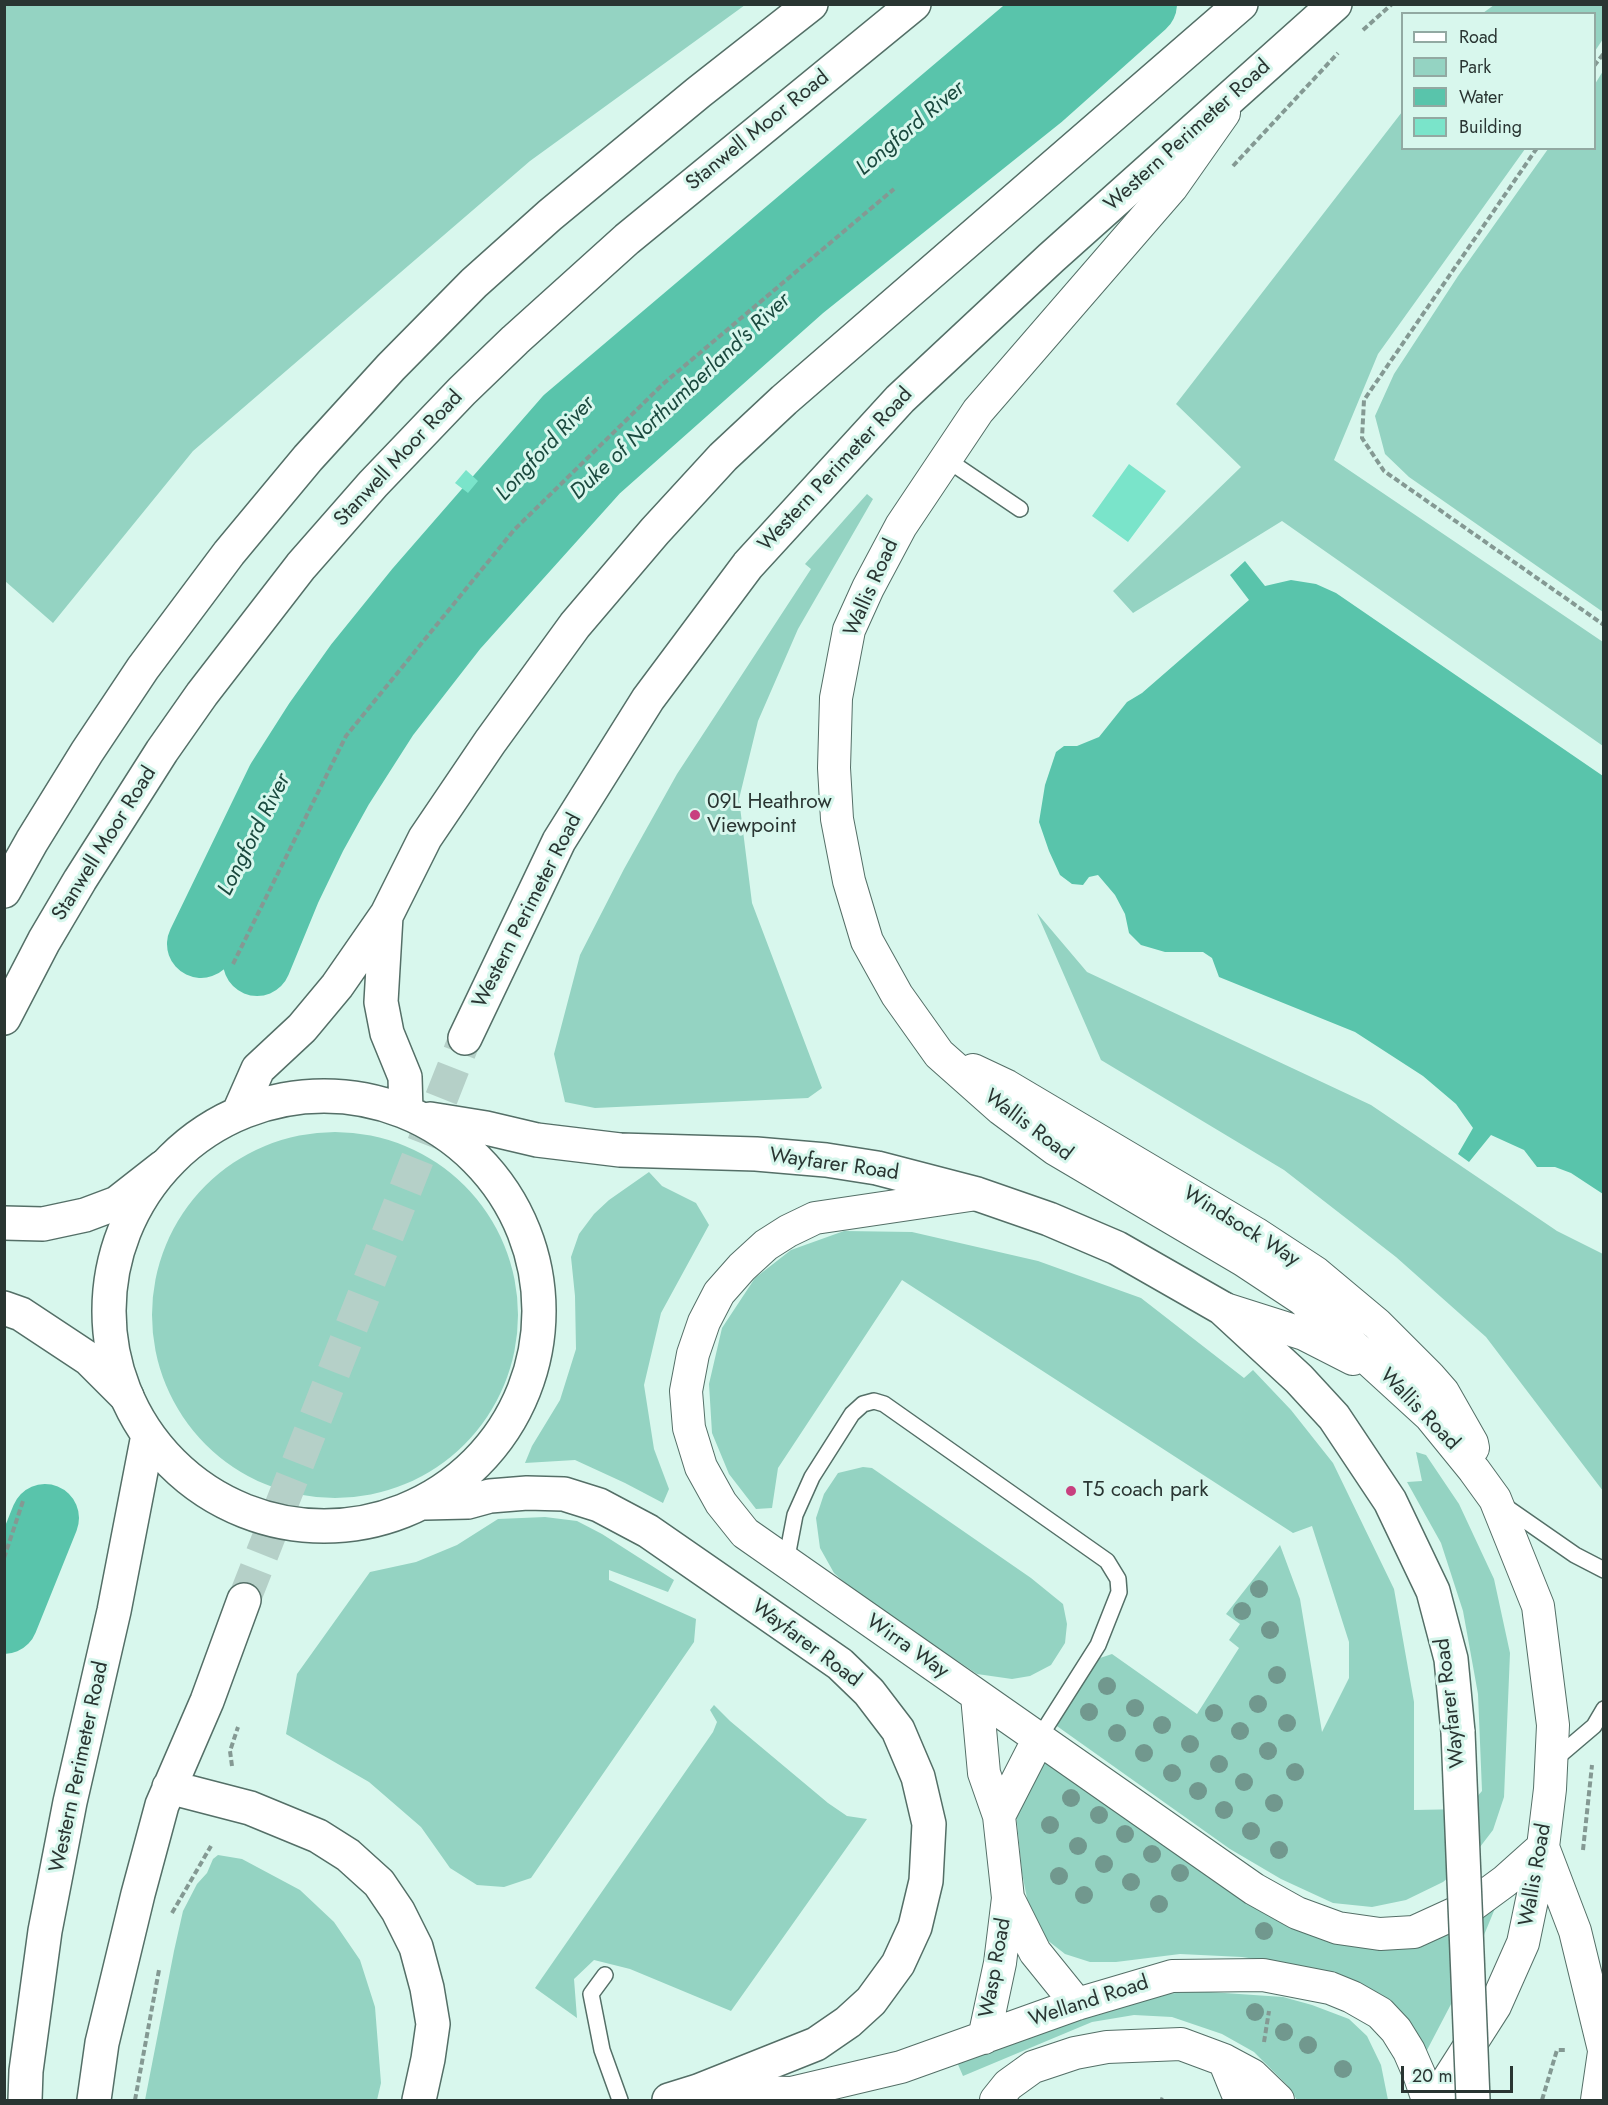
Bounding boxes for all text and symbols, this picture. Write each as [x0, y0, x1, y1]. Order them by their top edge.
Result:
legend [1401, 12, 1596, 150]
text: Road [1459, 24, 1498, 50]
text: Park [1459, 54, 1491, 80]
street label: Western Perimeter Road [1100, 55, 1276, 217]
street label: Stanwell Moor Road [681, 65, 835, 197]
water label: Longford River [851, 76, 971, 182]
text: Water [1459, 84, 1503, 110]
text: Building [1459, 114, 1522, 140]
water label: Duke of Northumberland's River [565, 288, 797, 506]
street label: Western Perimeter Road [753, 383, 919, 557]
street label: Stanwell Moor Road [329, 386, 469, 532]
water label: Longford River [491, 391, 601, 507]
street label: Wallis Road [839, 535, 905, 641]
street label: Stanwell Moor Road [47, 762, 163, 926]
water label: Longford River [213, 770, 297, 900]
place label: 09L Heathrow Viewpoint [707, 790, 832, 840]
marker: 09L Heathrow Viewpoint [688, 808, 702, 822]
street label: Western Perimeter Road [468, 810, 588, 1012]
street label: Wallis Road [979, 1085, 1077, 1167]
street label: Wayfarer Road [768, 1143, 900, 1187]
street label: Windsock Way [1178, 1181, 1304, 1273]
street label: Wallis Road [1374, 1364, 1464, 1456]
place label: T5 coach park [1083, 1478, 1208, 1504]
marker: T5 coach park [1064, 1484, 1078, 1498]
street label: Wayfarer Road [746, 1595, 866, 1693]
street label: Wirra Way [861, 1609, 953, 1685]
street label: Wayfarer Road [1431, 1637, 1471, 1769]
street label: Western Perimeter Road [45, 1659, 115, 1875]
street label: Wallis Road [1515, 1822, 1557, 1928]
street label: Wasp Road [975, 1916, 1017, 2020]
street label: Welland Road [1026, 1971, 1152, 2033]
scale bar [1404, 2054, 1516, 2092]
text: 20 m [1412, 2063, 1452, 2089]

